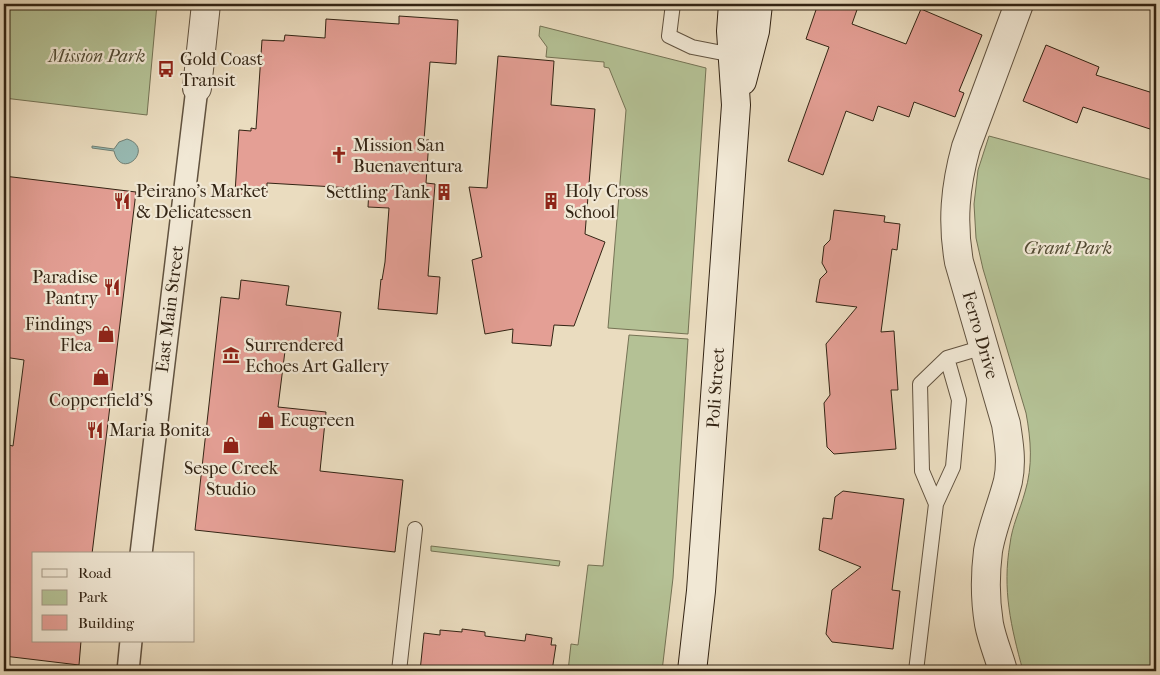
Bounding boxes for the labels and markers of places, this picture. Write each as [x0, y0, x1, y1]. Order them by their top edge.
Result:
place label: Gold Coast Transit [180, 49, 263, 91]
bus stop icon: Gold Coast Transit [156, 59, 176, 79]
place label: Mission San Buenaventura [353, 135, 463, 177]
church icon: Mission San Buenaventura [329, 145, 349, 165]
place label: Peirano's Market & Delicatessen [136, 181, 268, 223]
place label: Holy Cross School [565, 181, 648, 223]
place label: Settling Tank [326, 182, 431, 203]
building icon: Settling Tank [434, 182, 454, 202]
restaurant icon: Peirano's Market & Delicatessen [112, 191, 132, 211]
building icon: Holy Cross School [541, 191, 561, 211]
place label: Paradise Pantry [32, 267, 99, 309]
restaurant icon: Paradise Pantry [102, 277, 122, 297]
place label: Findings Flea [25, 314, 93, 356]
shop icon: Findings Flea [96, 324, 116, 344]
place label: Surrendered Echoes Art Gallery [245, 335, 391, 377]
museum icon: Surrendered Echoes Art Gallery [221, 345, 241, 365]
shop icon: Copperfield'S [91, 367, 111, 387]
place label: Copperfield'S [49, 390, 153, 411]
shop icon: Ecugreen [256, 410, 276, 430]
place label: Ecugreen [280, 410, 355, 431]
restaurant icon: Maria Bonita [85, 420, 105, 440]
place label: Maria Bonita [109, 420, 211, 441]
shop icon: Sespe Creek Studio [221, 435, 241, 455]
place label: Sespe Creek Studio [184, 458, 279, 500]

